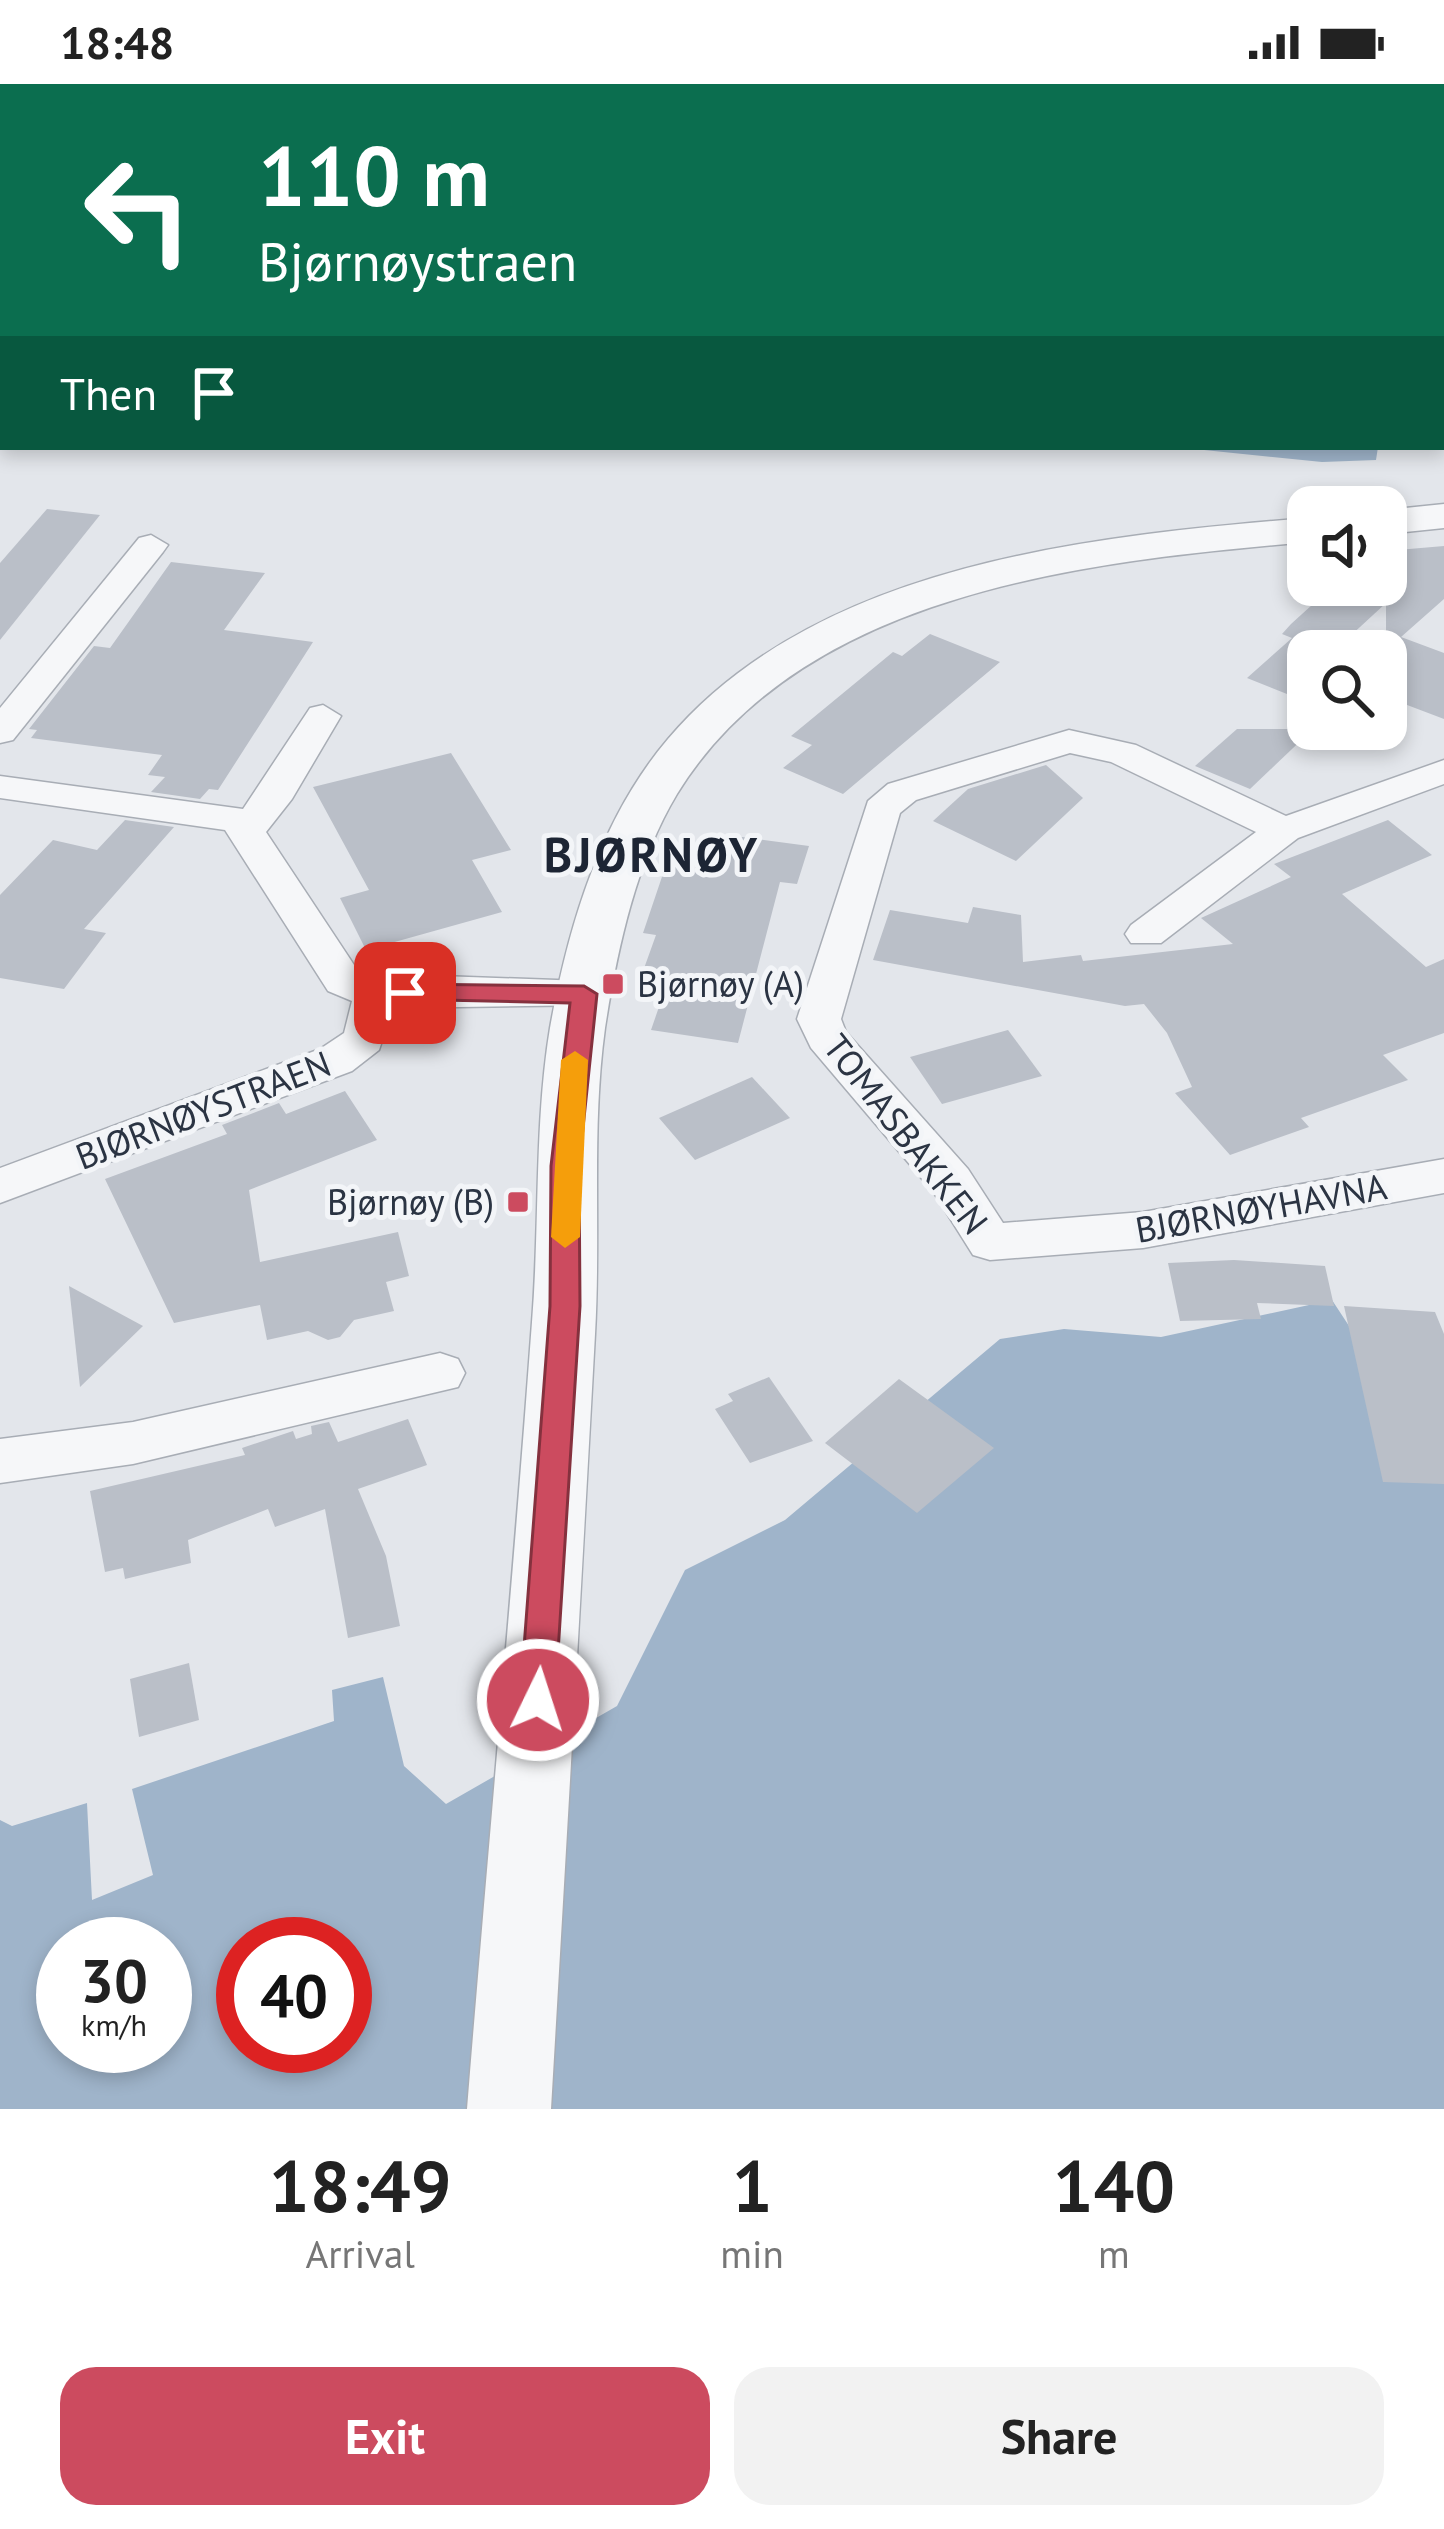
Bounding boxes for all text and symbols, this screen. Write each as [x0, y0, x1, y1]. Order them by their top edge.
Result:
text: 18:48 [60, 13, 174, 71]
text: 110 m [258, 120, 490, 229]
icon: left [60, 132, 216, 288]
text: Bjørnøystraen [258, 226, 577, 296]
icon: arrive [181, 360, 247, 426]
text: Then [60, 364, 157, 422]
map controls [1287, 486, 1407, 750]
button: sound [1287, 486, 1407, 606]
button: search [1287, 630, 1407, 750]
district label: BJØRNØY [544, 823, 760, 885]
pin [354, 942, 456, 1044]
icon: arrive [372, 960, 438, 1026]
place label: Bjørnøy (A) [637, 960, 804, 1007]
marker: Bjørnøy (A) [600, 971, 626, 997]
street label: TOMASBAKKEN [814, 1024, 999, 1243]
street label: BJØRNØYSTRAEN [69, 1039, 337, 1180]
street label: BJØRNØYHAVNA [1132, 1162, 1390, 1253]
place label: Bjørnøy (B) [327, 1178, 494, 1225]
marker: Bjørnøy (B) [505, 1189, 531, 1215]
position arrow [475, 1637, 601, 1763]
speed limit sign: 40 [216, 1917, 372, 2073]
text: 30 [80, 1941, 148, 2019]
text: km/h [81, 2005, 147, 2044]
text: 18:49 [269, 2139, 452, 2232]
text: 1 [732, 2139, 773, 2232]
text: 140 [1053, 2139, 1175, 2232]
text: Arrival [306, 2228, 415, 2279]
text: min [720, 2228, 784, 2279]
text: m [1098, 2228, 1130, 2279]
button: Exit [60, 2367, 710, 2505]
button: Share [734, 2367, 1384, 2505]

